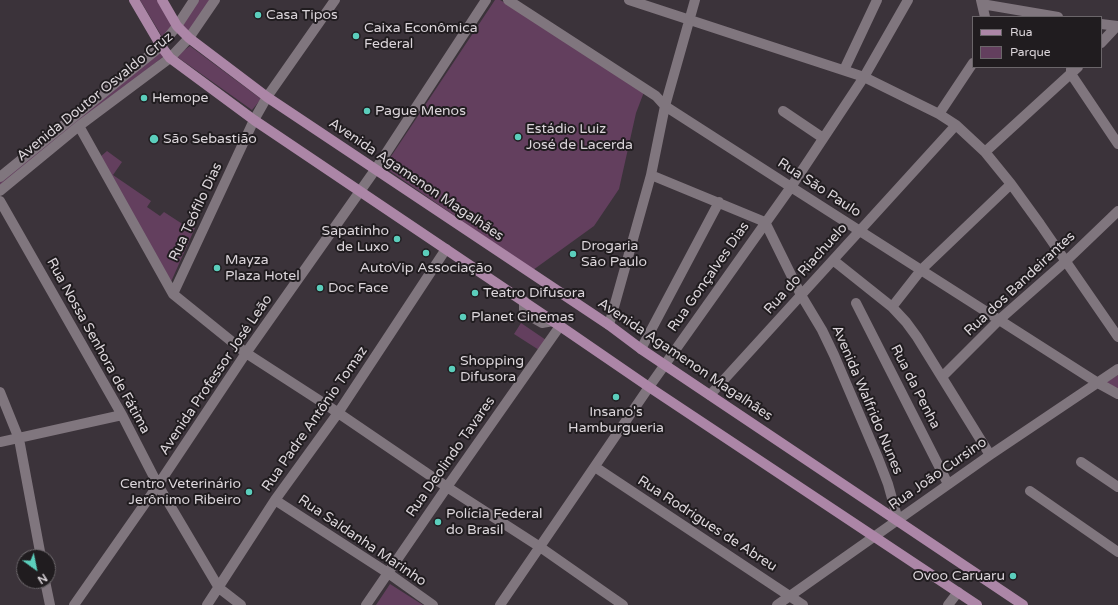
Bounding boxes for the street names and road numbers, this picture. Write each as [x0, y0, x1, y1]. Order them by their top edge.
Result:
street label: Avenida Doutor Osvaldo Cruz [14, 29, 176, 165]
street label: Avenida Agamenon Magalhães [325, 115, 507, 245]
street label: Rua São Paulo [774, 155, 864, 221]
street label: Rua Teófilo Dias [166, 160, 226, 264]
street label: Rua Gonçalves Dias [665, 219, 753, 335]
street label: Rua do Riachuelo [761, 220, 851, 318]
street label: Rua dos Bandeirantes [961, 228, 1079, 340]
street label: Rua Nossa Senhora de Fátima [43, 255, 153, 437]
street label: Avenida Professor José Leão [156, 292, 276, 458]
street label: Avenida Agamenon Magalhães [594, 295, 776, 425]
street label: Avenida Walfrido Nunes [828, 323, 906, 477]
street label: Rua da Penha [887, 342, 943, 432]
street label: Rua Padre Antônio Tomaz [259, 343, 371, 495]
street label: Rua Deolindo Tavares [403, 393, 499, 521]
street label: Rua João Cursino [886, 434, 990, 514]
street label: Rua Rodrigues de Abreu [634, 473, 780, 575]
street label: Rua Saldanha Marinho [295, 492, 429, 590]

